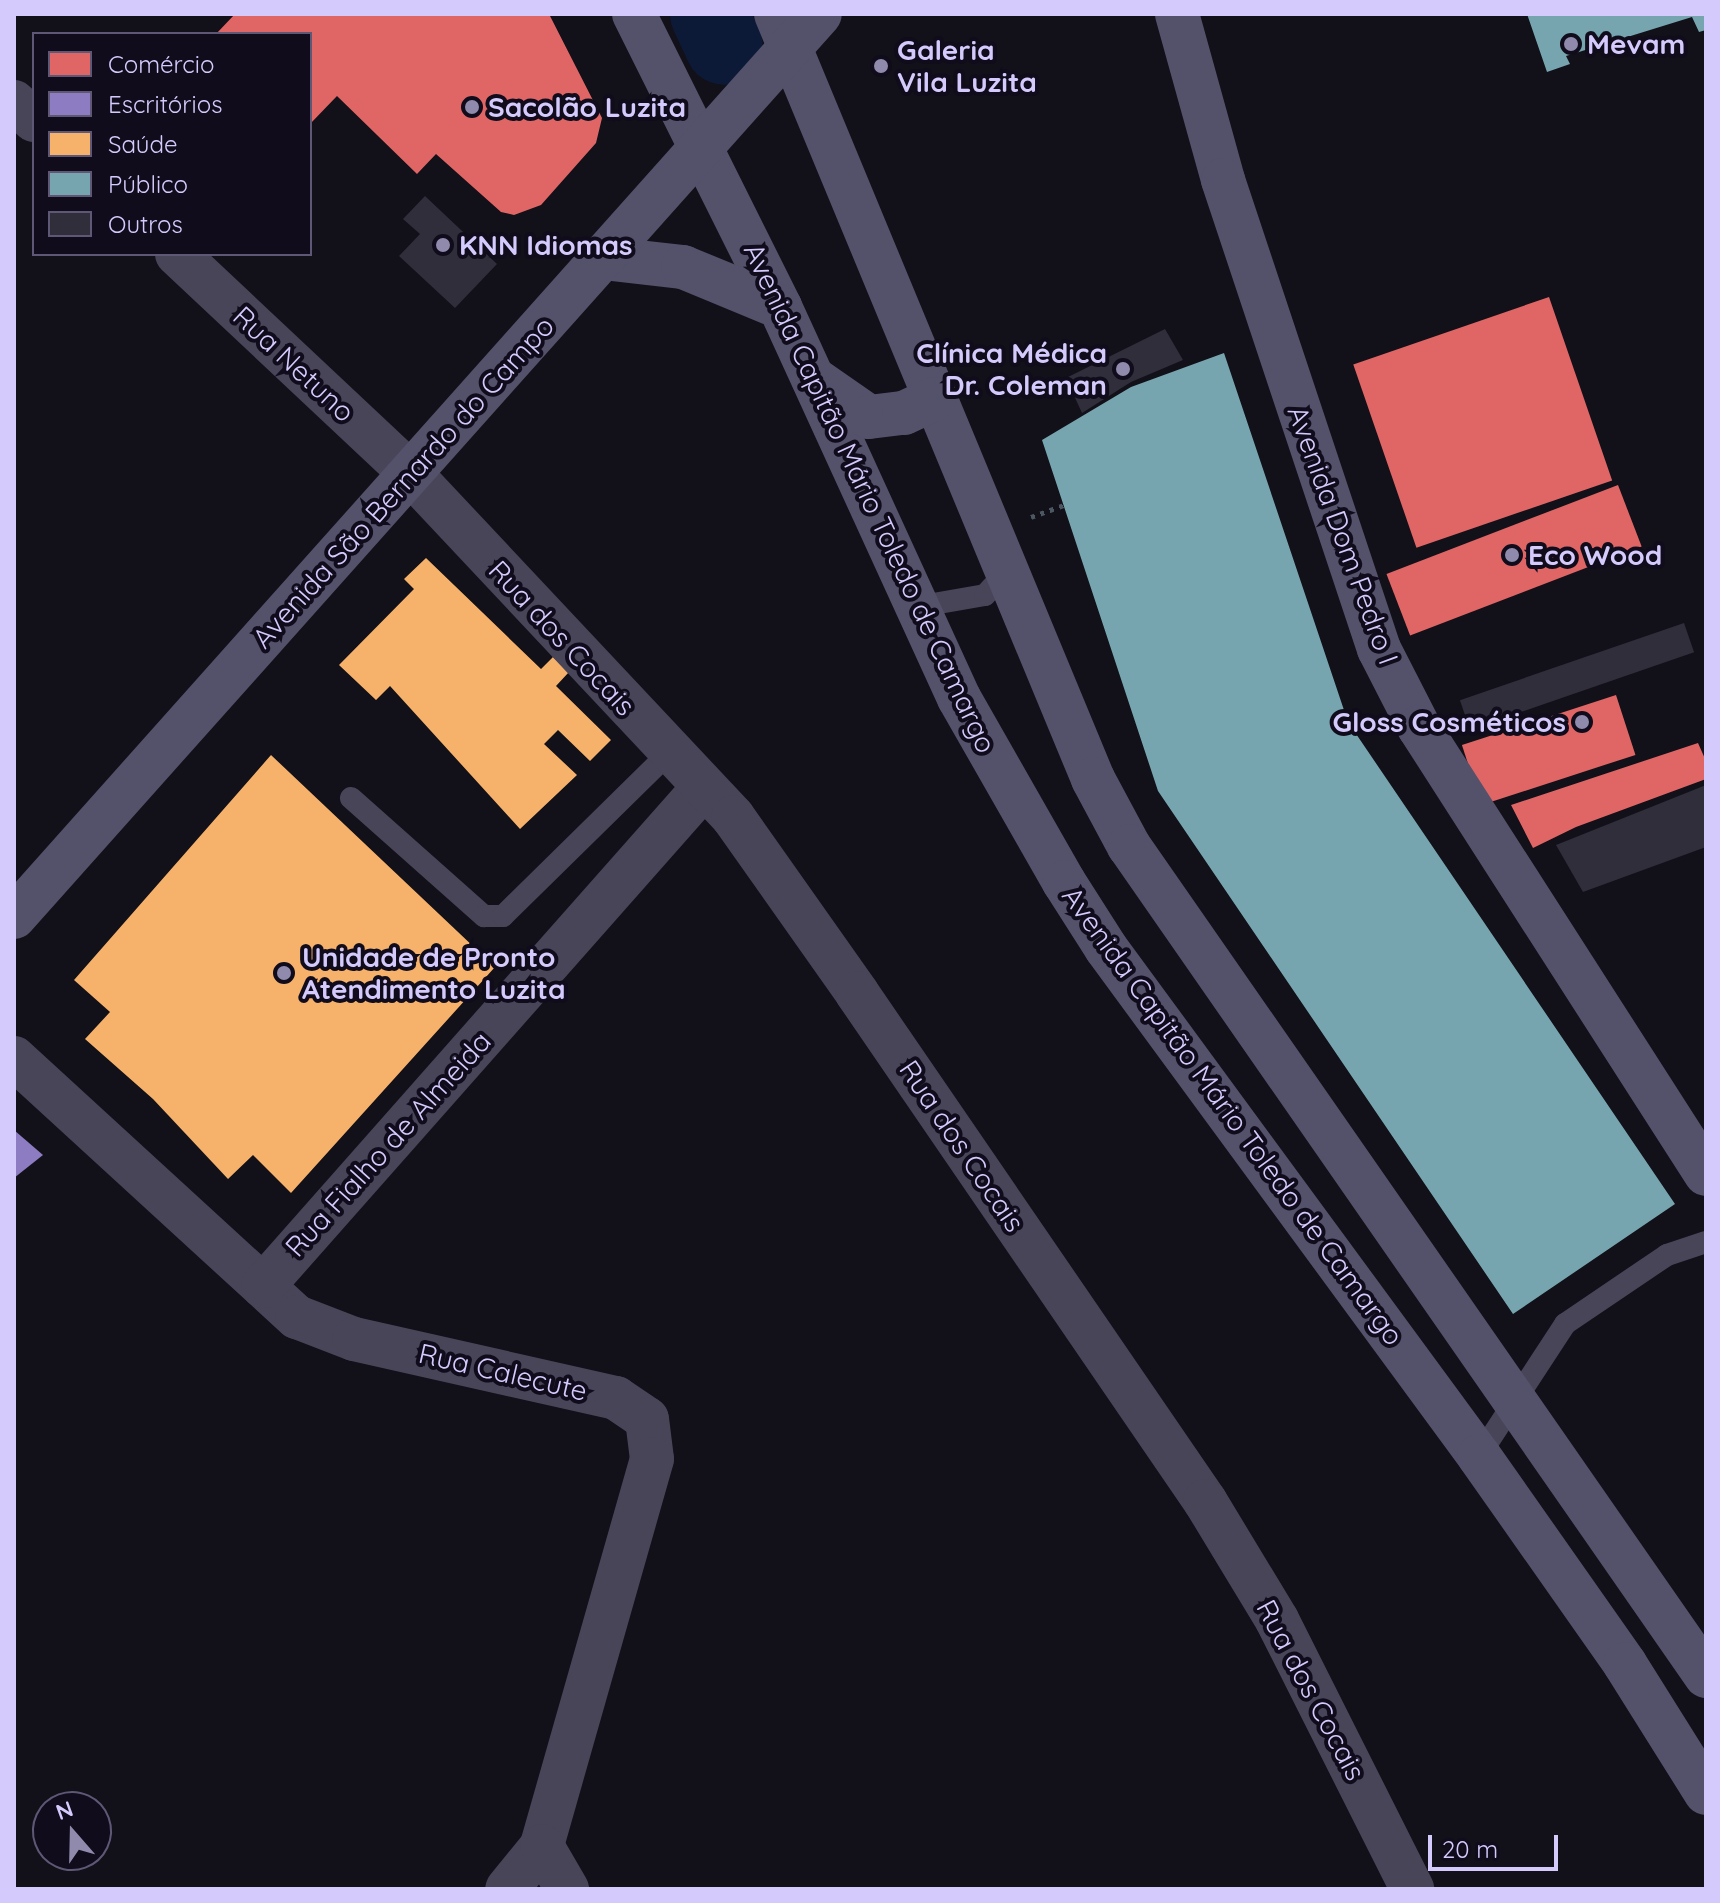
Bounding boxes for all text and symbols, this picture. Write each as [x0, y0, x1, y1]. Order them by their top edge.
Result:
place label: Mevam [1587, 27, 1685, 61]
legend [32, 32, 312, 256]
place label: Galeria Vila Luzita [897, 33, 1037, 99]
marker: Mevam [1562, 35, 1580, 53]
text: Comércio [108, 49, 214, 79]
marker: Galeria Vila Luzita [872, 57, 890, 75]
text: Escritórios [108, 89, 222, 119]
place label: Sacolão Luzita [488, 90, 686, 124]
marker: Sacolão Luzita [463, 98, 481, 116]
text: Saúde [108, 129, 178, 159]
text: Público [108, 169, 188, 199]
text: Outros [108, 209, 183, 239]
place label: KNN Idiomas [459, 228, 633, 262]
marker: KNN Idiomas [434, 236, 452, 254]
street label: Avenida Capitão Mário Toledo de Camargo [737, 238, 1003, 758]
street label: Rua Netuno [226, 299, 362, 429]
street label: Avenida São Bernardo do Campo [245, 309, 561, 655]
place label: Clínica Médica Dr. Coleman [916, 336, 1107, 402]
marker: Clínica Médica Dr. Coleman [1114, 360, 1132, 378]
street label: Avenida Dom Pedro I [1281, 401, 1405, 669]
place label: Eco Wood [1528, 538, 1662, 572]
marker: Eco Wood [1503, 546, 1521, 564]
street label: Rua dos Cocais [482, 554, 642, 722]
place label: Gloss Cosméticos [1332, 705, 1566, 739]
marker: Gloss Cosméticos [1573, 713, 1591, 731]
street label: Avenida Capitão Mário Toledo de Camargo [1055, 880, 1411, 1352]
place label: Unidade de Pronto Atendimento Luzita [302, 940, 565, 1006]
marker: Unidade de Pronto Atendimento Luzita [273, 962, 295, 984]
street label: Rua Fialho de Almeida [278, 1025, 498, 1263]
street label: Rua dos Cocais [892, 1054, 1032, 1238]
street label: Rua Calecute [415, 1336, 591, 1408]
street label: Rua dos Cocais [1249, 1594, 1373, 1786]
north arrow [32, 1791, 112, 1871]
text: N [52, 1794, 77, 1826]
scale bar [1432, 1819, 1562, 1869]
text: 20 m [1442, 1834, 1498, 1864]

